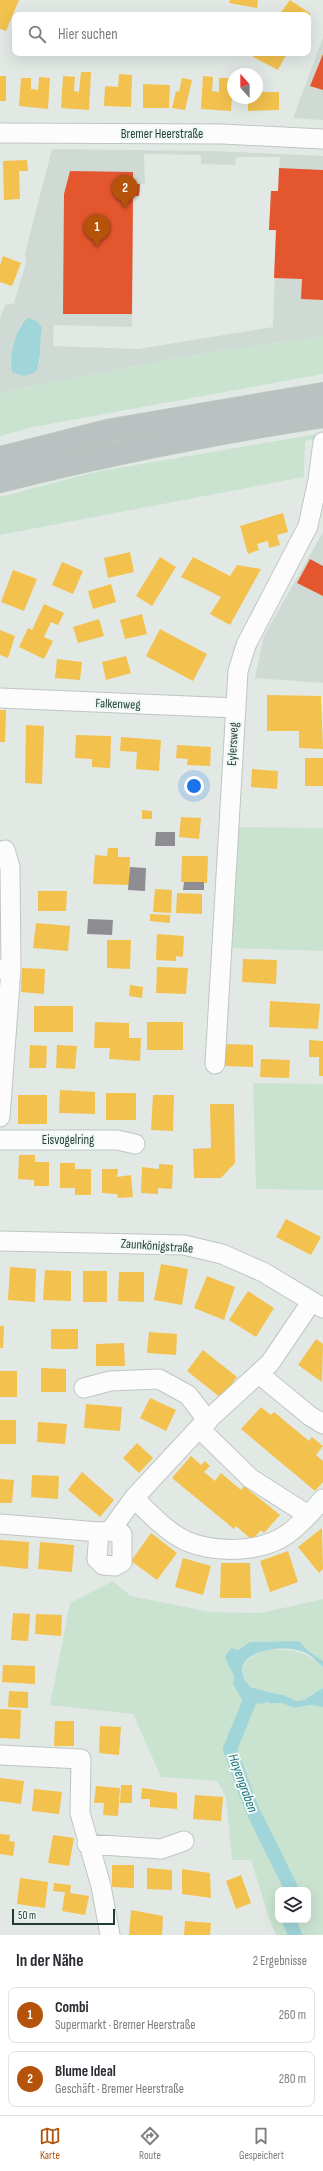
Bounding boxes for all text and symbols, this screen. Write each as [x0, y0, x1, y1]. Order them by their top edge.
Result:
search box [12, 12, 311, 56]
icon: search [26, 23, 48, 45]
text: Hier suchen [58, 25, 118, 44]
north arrow [227, 68, 263, 104]
street label: Bremer Heerstraße [121, 126, 203, 142]
pin: 2 [112, 175, 138, 208]
pin: 1 [84, 214, 110, 247]
street label: Falkenweg [95, 695, 141, 713]
street label: Eylersweg [224, 722, 242, 766]
your location [184, 776, 204, 796]
street label: Eisvogelring [42, 1132, 94, 1148]
street label: Zaunkönigstraße [120, 1235, 194, 1257]
water label: Hayengraben [225, 1751, 261, 1815]
map controls [275, 1887, 311, 1923]
button: layers [275, 1887, 311, 1923]
scale bar [12, 1907, 115, 1926]
text: 50 m [18, 1909, 36, 1922]
text: In der Nähe [16, 1951, 83, 1971]
text: 2 Ergebnisse [253, 1953, 307, 1969]
text: Combi [55, 1998, 89, 2017]
text: 1 [27, 2007, 33, 2023]
text: 260 m [279, 2007, 306, 2023]
text: Supermarkt · Bremer Heerstraße [55, 2017, 195, 2033]
text: Blume Ideal [55, 2062, 116, 2081]
text: 2 [27, 2071, 33, 2087]
text: 280 m [279, 2071, 306, 2087]
text: Geschäft · Bremer Heerstraße [55, 2081, 184, 2097]
tab: Karte [39, 2125, 61, 2162]
tab: Route [139, 2125, 161, 2162]
tab: Gespeichert [239, 2125, 284, 2162]

